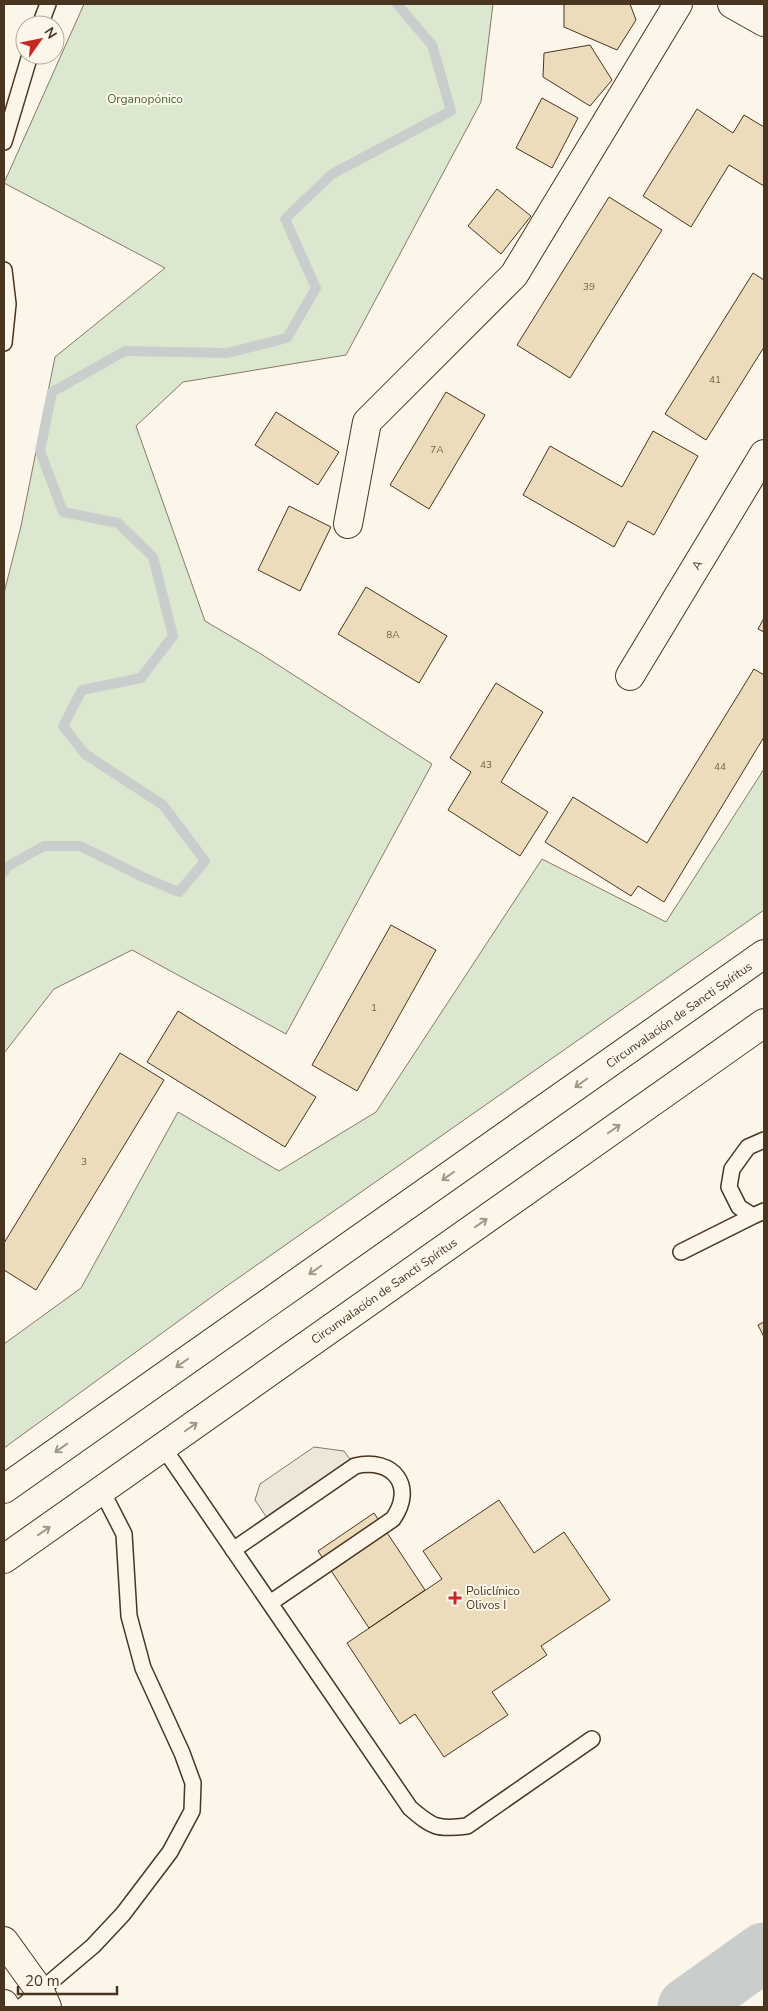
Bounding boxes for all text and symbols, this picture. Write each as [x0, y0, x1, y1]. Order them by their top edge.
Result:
north arrow [15, 15, 65, 65]
text: N [40, 24, 61, 43]
park label: Organopónico [107, 91, 183, 107]
house number: 39 [583, 280, 595, 294]
house number: 41 [709, 373, 721, 387]
house number: 7A [430, 443, 444, 457]
street label: A [688, 557, 706, 573]
house number: 8A [386, 628, 400, 642]
house number: 43 [480, 758, 492, 772]
house number: 44 [714, 760, 726, 774]
street label: Circunvalación de Sancti Spíritus [603, 958, 755, 1072]
house number: 1 [371, 1001, 377, 1015]
one-way arrow [574, 1078, 588, 1088]
one-way arrow [607, 1124, 621, 1134]
house number: 3 [81, 1155, 87, 1169]
one-way arrow [441, 1171, 455, 1181]
one-way arrow [474, 1218, 488, 1228]
street label: Circunvalación de Sancti Spíritus [308, 1234, 460, 1348]
one-way arrow [308, 1265, 322, 1275]
one-way arrow [175, 1358, 189, 1368]
one-way arrow [184, 1422, 198, 1432]
one-way arrow [54, 1443, 68, 1453]
one-way arrow [37, 1526, 51, 1536]
place label: Policlínico Olivos I [466, 1583, 520, 1613]
marker: Policlínico Olivos I [448, 1591, 462, 1605]
scale bar [18, 1964, 116, 1996]
text: 20 m [25, 1971, 60, 1991]

